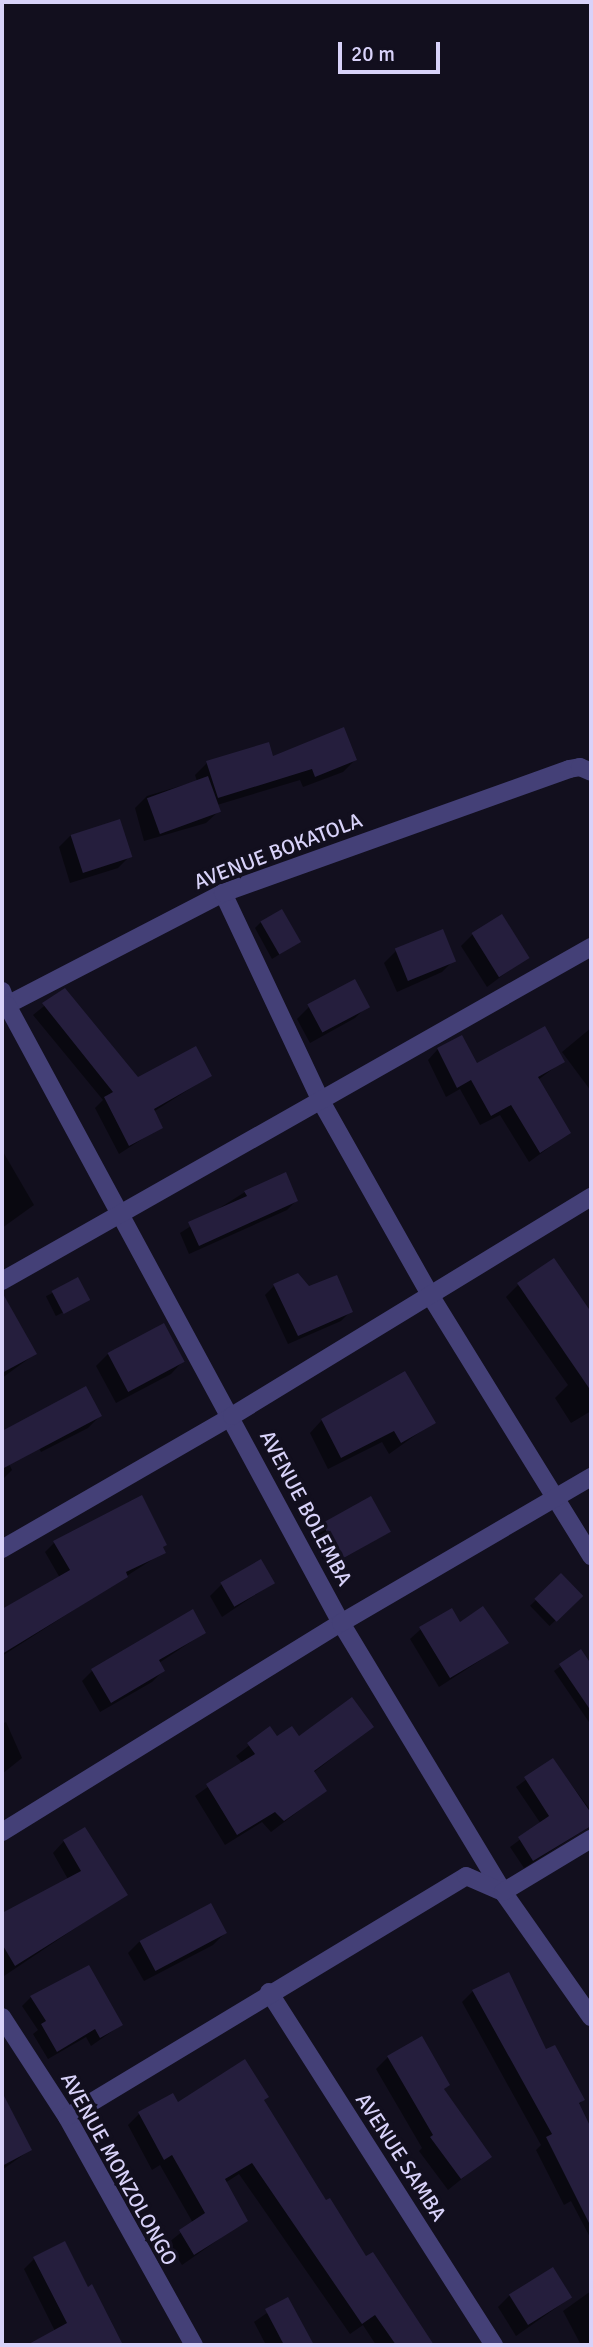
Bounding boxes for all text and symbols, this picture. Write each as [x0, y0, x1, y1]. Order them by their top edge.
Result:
scale bar [341, 28, 442, 72]
text: 20 m [351, 41, 395, 67]
street label: AVENUE BOKATOLA [190, 807, 366, 895]
street label: AVENUE BOLEMBA [254, 1426, 358, 1590]
street label: AVENUE MONZOLONGO [55, 2068, 183, 2270]
street label: AVENUE SAMBA [350, 2088, 452, 2226]

